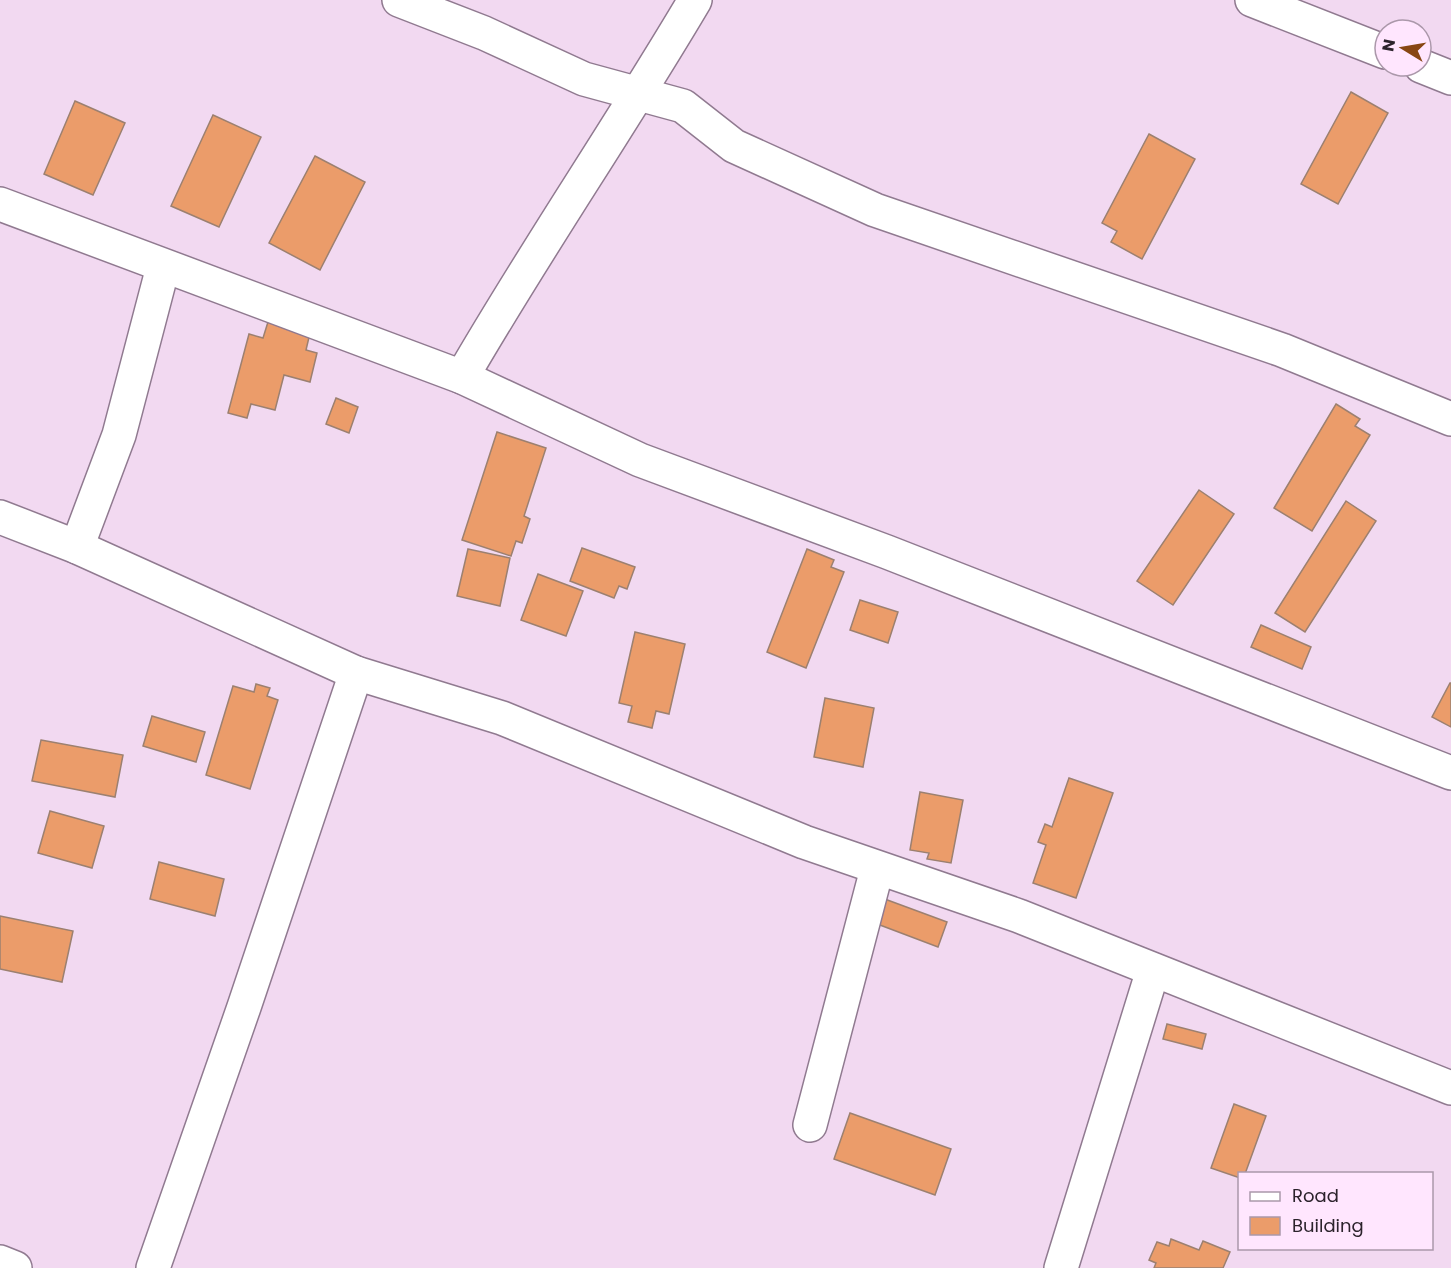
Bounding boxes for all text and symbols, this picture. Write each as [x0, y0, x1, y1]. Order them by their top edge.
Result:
north arrow [1373, 18, 1433, 78]
text: N [1376, 37, 1401, 53]
legend [1238, 1172, 1433, 1250]
text: Road [1292, 1183, 1339, 1208]
text: Building [1292, 1213, 1364, 1238]

